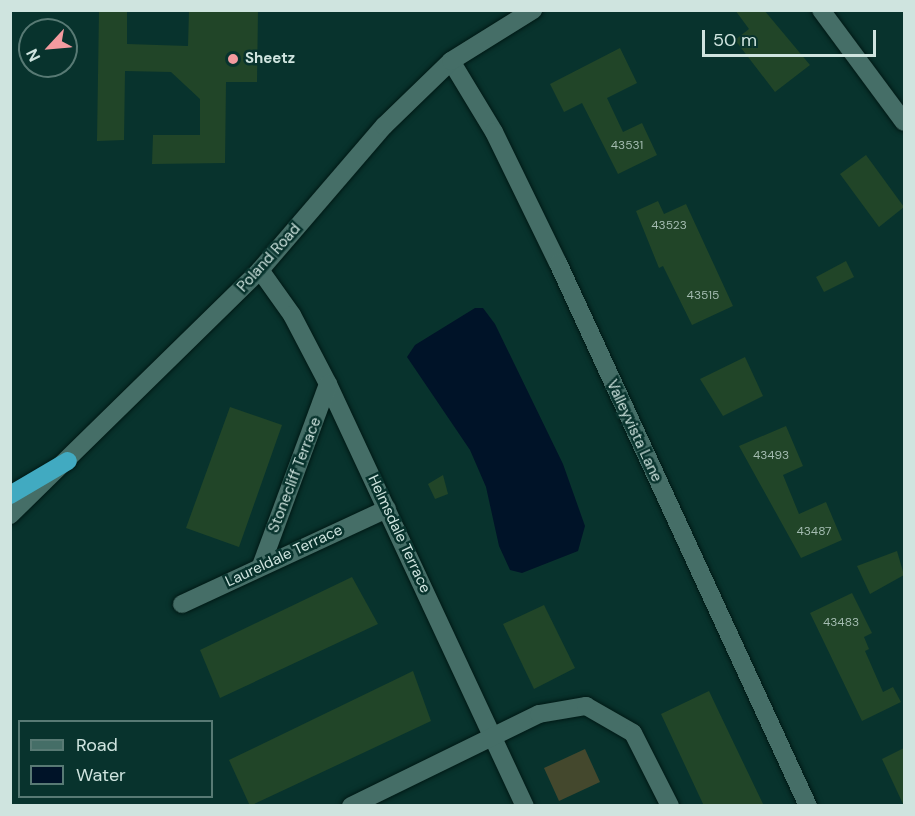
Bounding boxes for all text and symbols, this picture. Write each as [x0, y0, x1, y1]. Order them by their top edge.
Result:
north arrow [18, 18, 78, 78]
scale bar [705, 18, 879, 56]
text: 50 m [713, 28, 757, 52]
text: N [21, 45, 45, 65]
place label: Sheetz [245, 50, 295, 68]
marker: Sheetz [226, 52, 240, 66]
house number: 43531 [611, 139, 643, 153]
house number: 43523 [651, 219, 687, 233]
street label: Poland Road [234, 220, 304, 296]
house number: 43515 [687, 289, 719, 303]
street label: Valleyvista Lane [602, 377, 666, 485]
street label: Stonecliff Terrace [265, 415, 325, 535]
house number: 43493 [753, 449, 789, 463]
street label: Helmsdale Terrace [364, 472, 434, 596]
street label: Laureldale Terrace [223, 521, 345, 591]
house number: 43487 [796, 525, 832, 539]
house number: 43483 [823, 616, 859, 630]
legend [18, 720, 213, 798]
text: Road [76, 733, 118, 757]
text: Water [76, 763, 126, 787]

